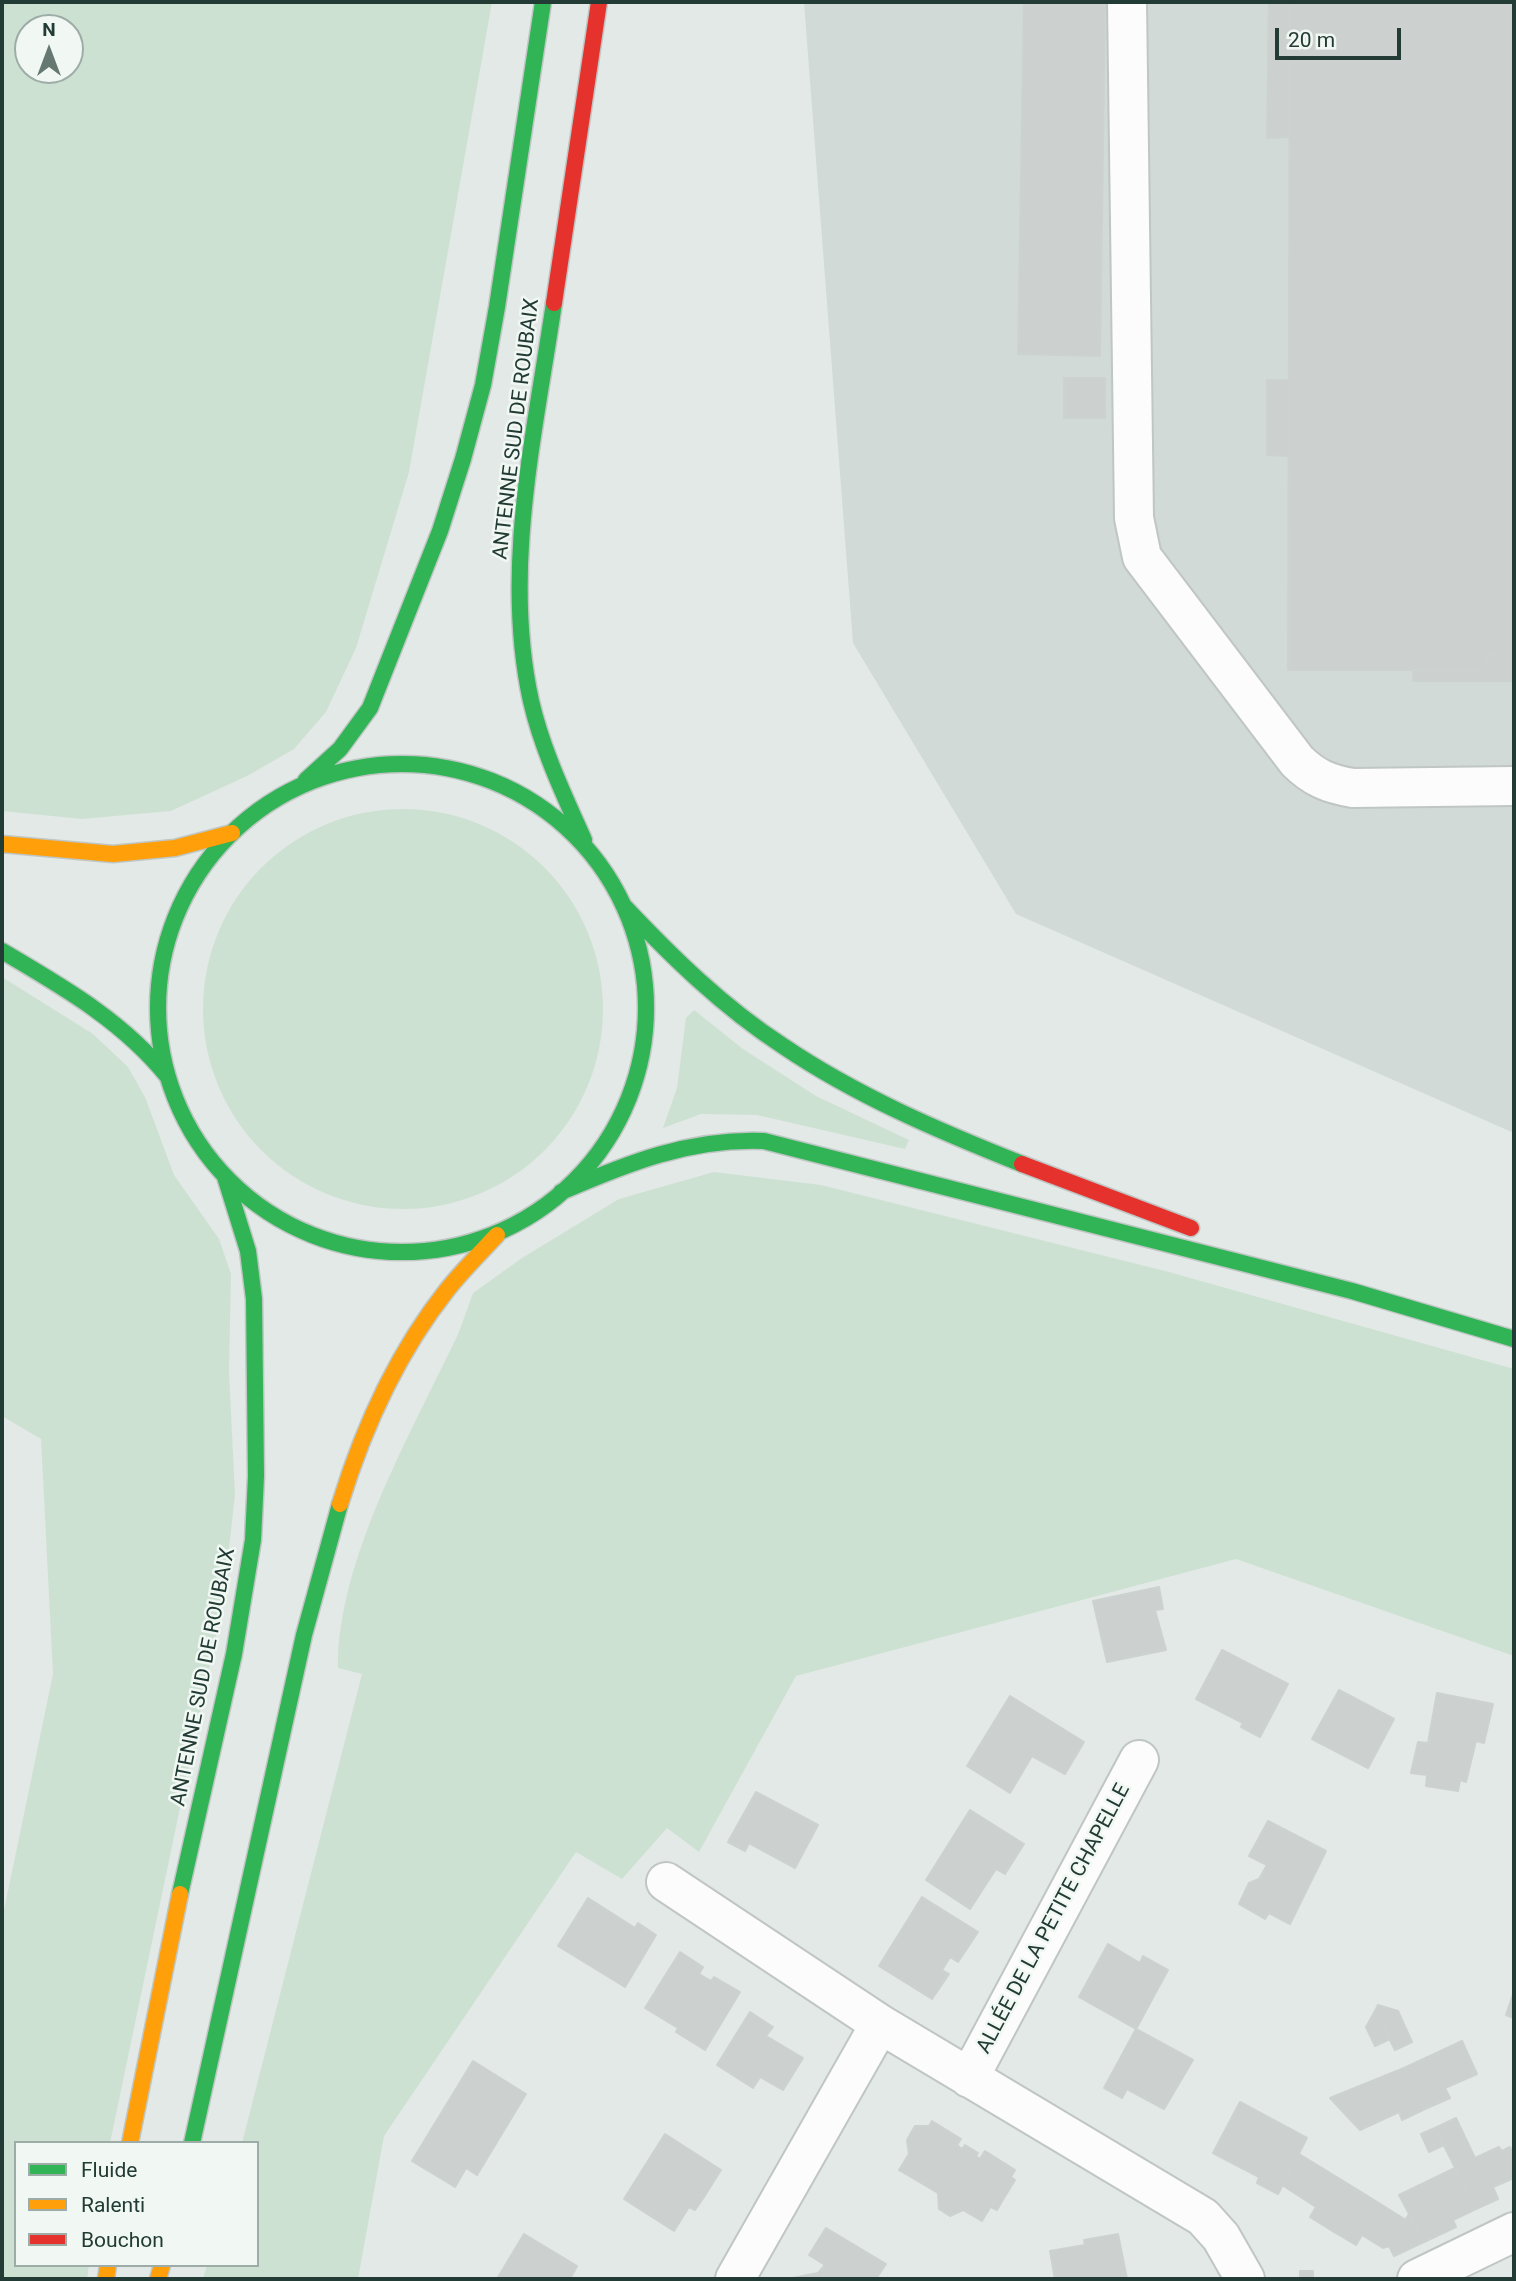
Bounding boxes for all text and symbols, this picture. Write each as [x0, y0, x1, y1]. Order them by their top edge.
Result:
north arrow [14, 14, 84, 84]
scale bar [1278, 14, 1404, 58]
text: N [42, 18, 56, 41]
text: 20 m [1288, 28, 1335, 52]
street label: ANTENNE SUD DE ROUBAIX [488, 297, 546, 561]
street label: ANTENNE SUD DE ROUBAIX [167, 1546, 241, 1808]
street label: ALLÉE DE LA PETITE CHAPELLE [972, 1780, 1136, 2058]
legend [14, 2141, 259, 2267]
text: Fluide [81, 2158, 137, 2182]
text: Ralenti [81, 2193, 145, 2217]
text: Bouchon [81, 2228, 164, 2252]

